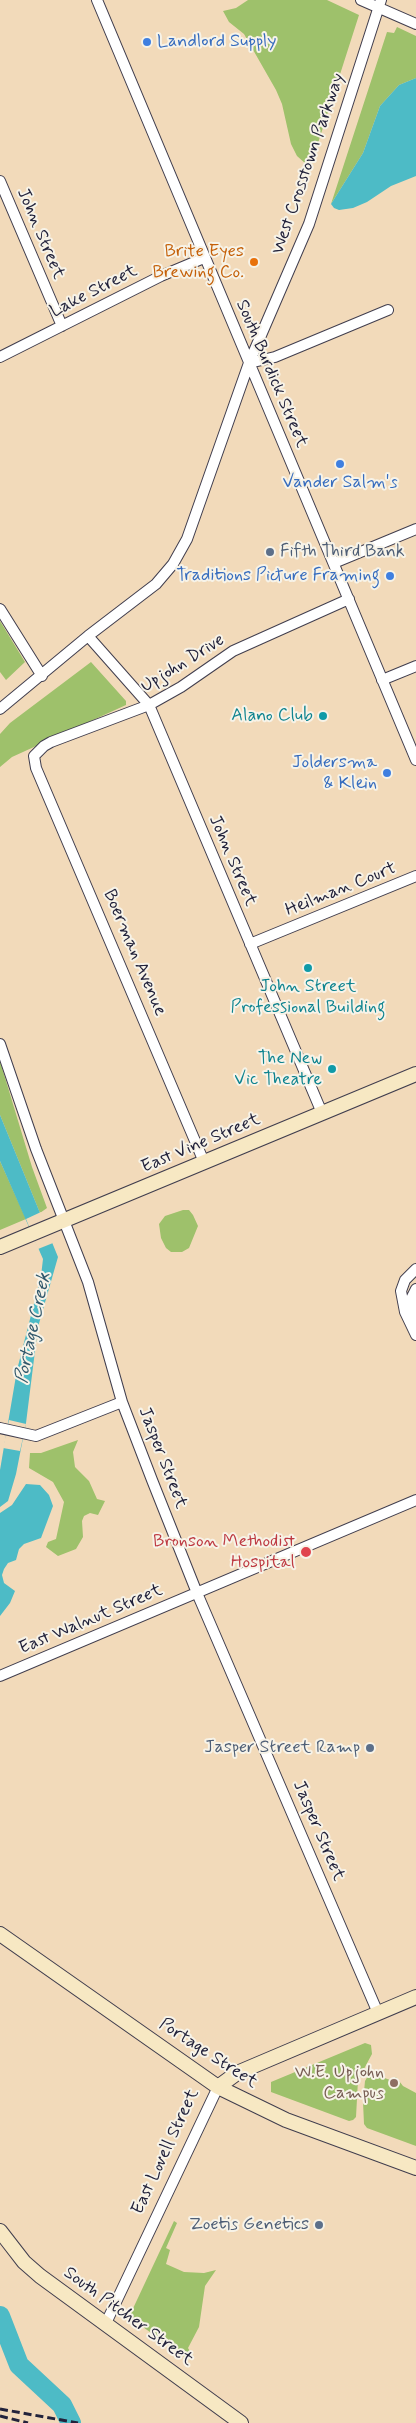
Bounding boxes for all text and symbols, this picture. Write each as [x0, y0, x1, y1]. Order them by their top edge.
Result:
place label: Landlord Supply [157, 31, 276, 53]
marker: Landlord Supply [141, 36, 153, 48]
street label: West Crosstown Parkway [268, 71, 350, 257]
street label: John Street [11, 185, 69, 283]
place label: Brite Eyes Brewing Co. [152, 241, 244, 284]
marker: Brite Eyes Brewing Co. [248, 256, 260, 268]
street label: Lake Street [47, 261, 141, 323]
street label: South Burdick Street [230, 297, 312, 451]
marker: Vander Salm's [334, 458, 346, 470]
place label: Vander Salm's [282, 472, 398, 494]
place label: Fifth Third Bank [280, 541, 405, 563]
marker: Fifth Third Bank [264, 546, 276, 558]
place label: Traditions Picture Framing [176, 565, 380, 587]
marker: Traditions Picture Framing [384, 570, 396, 582]
street label: Upjohn Drive [137, 630, 229, 698]
place label: Alano Club [231, 705, 313, 727]
marker: Alano Club [317, 710, 329, 722]
place label: Joldersma & Klein [292, 752, 377, 794]
marker: Joldersma & Klein [381, 767, 393, 779]
street label: John Street [203, 812, 261, 910]
street label: Heilman Court [283, 858, 399, 922]
street label: Boerman Avenue [98, 887, 170, 1019]
marker: John Street Professional Building [302, 962, 314, 974]
place label: John Street Professional Building [231, 976, 385, 1019]
place label: The New Vic Theatre [234, 1048, 322, 1090]
marker: The New Vic Theatre [326, 1063, 338, 1075]
street label: East Vine Street [138, 1109, 264, 1179]
water label: Portage Creek [11, 1270, 57, 1386]
street label: Jasper Street [133, 1404, 191, 1512]
place label: Bronson Methodist Hospital [153, 1531, 295, 1574]
marker: Bronson Methodist Hospital [299, 1545, 313, 1559]
street label: East Walnut Street [16, 1580, 166, 1660]
place label: Jasper Street Ramp [204, 1737, 360, 1759]
marker: Jasper Street Ramp [364, 1742, 376, 1754]
street label: Jasper Street [287, 1778, 349, 1884]
street label: Portage Street [155, 2014, 261, 2094]
place label: W.E. Upjohn Campus [295, 2062, 384, 2104]
marker: W.E. Upjohn Campus [388, 2077, 400, 2089]
street label: East Lovell Street [128, 2086, 204, 2218]
place label: Zoetis Genetics [189, 2214, 309, 2236]
marker: Zoetis Genetics [313, 2219, 325, 2231]
street label: South Pitcher Street [59, 2263, 197, 2371]

